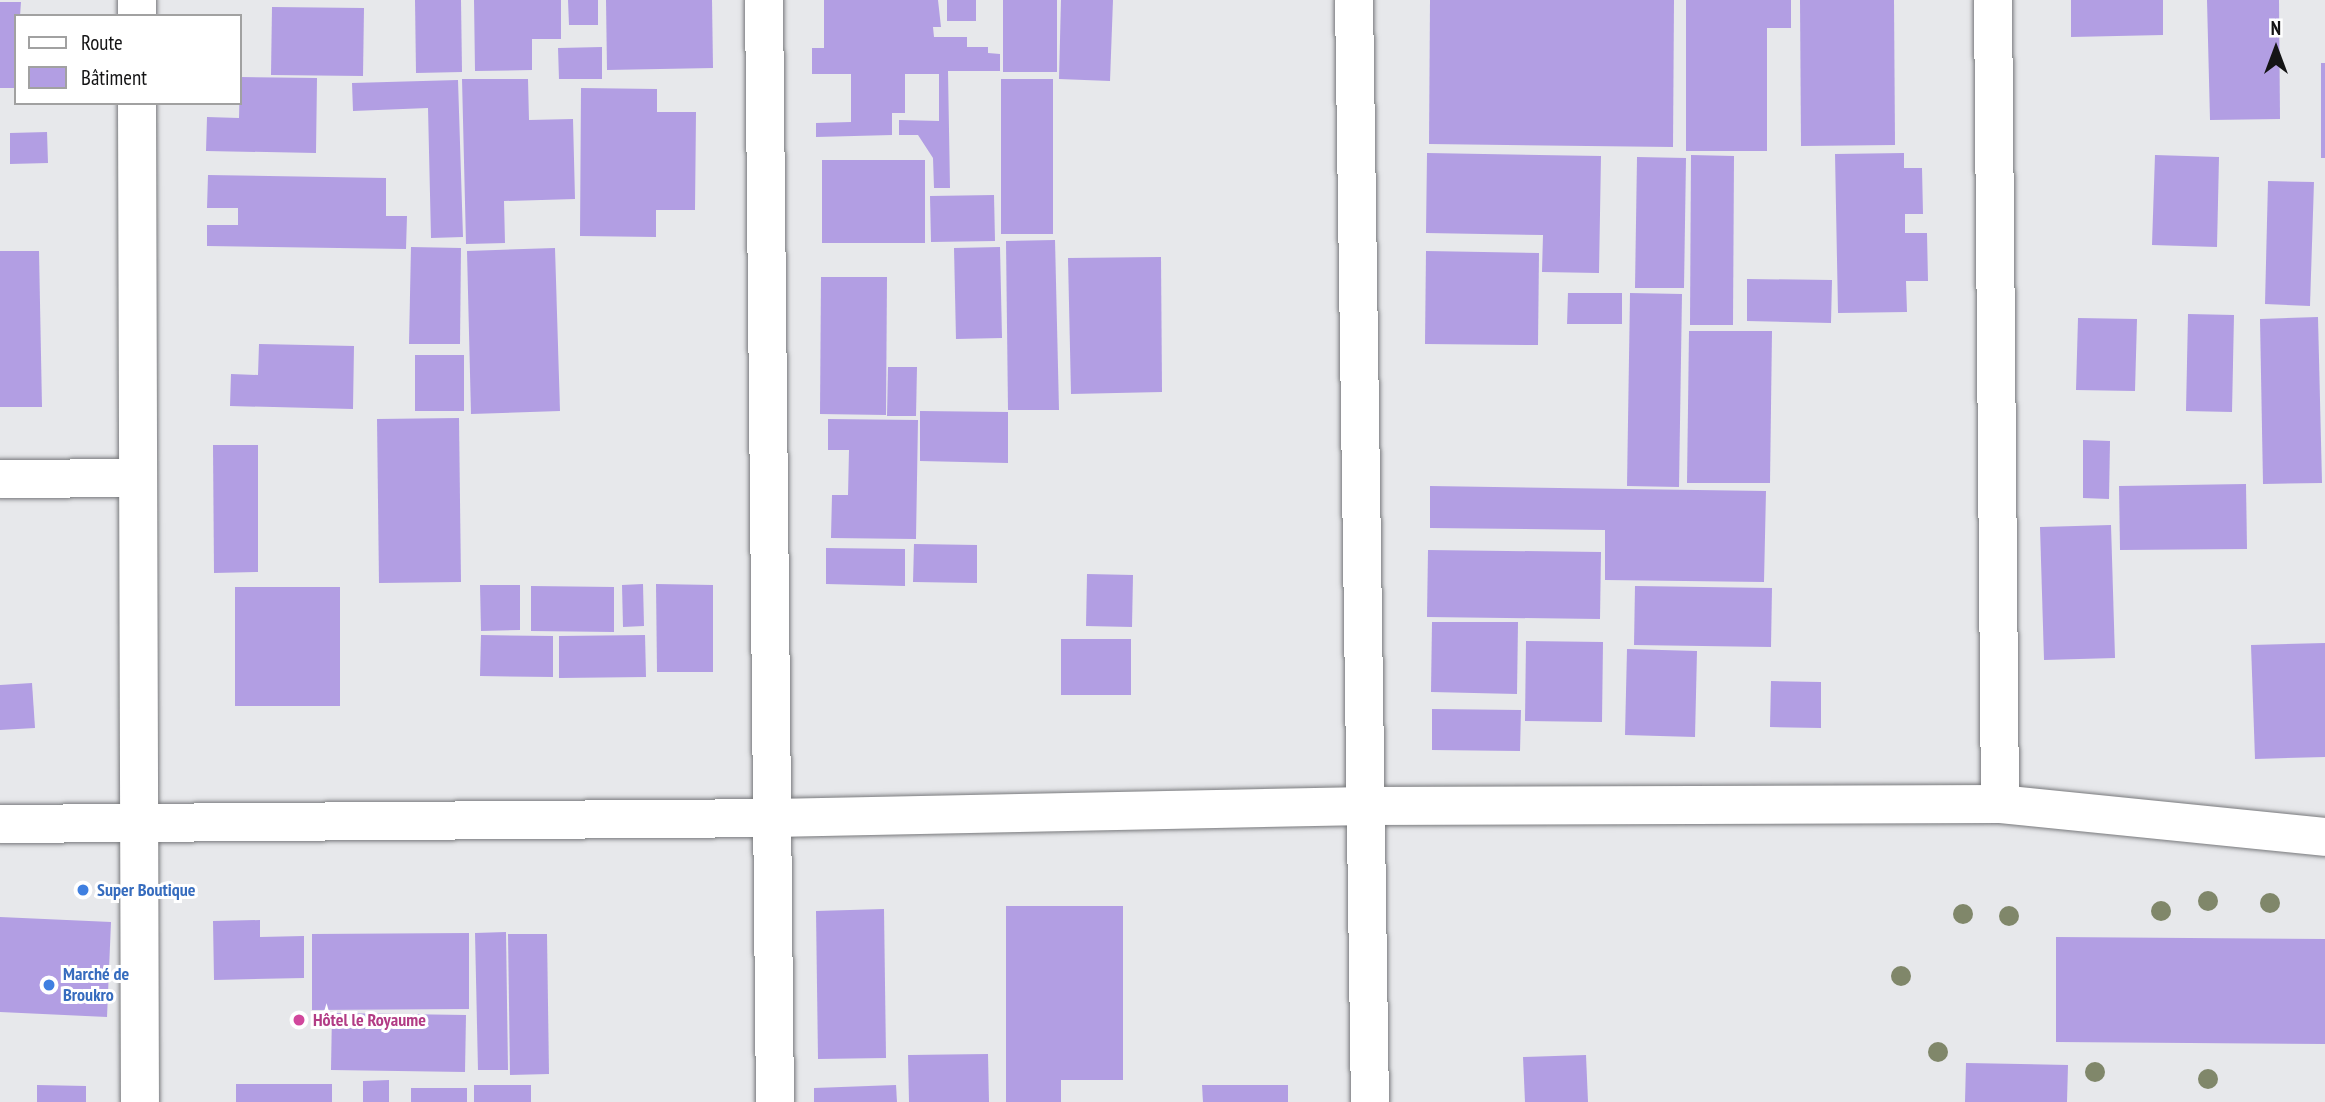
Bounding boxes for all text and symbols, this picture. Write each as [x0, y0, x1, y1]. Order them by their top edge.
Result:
legend [14, 14, 242, 105]
north arrow [2241, 14, 2311, 84]
text: N [2271, 16, 2281, 40]
text: Route [81, 29, 123, 56]
text: Bâtiment [81, 64, 147, 91]
place label: Super Boutique [97, 879, 195, 901]
marker: Super Boutique [75, 882, 91, 898]
place label: Marché de Broukro [63, 964, 129, 1006]
marker: Marché de Broukro [41, 977, 57, 993]
place label: Hôtel le Royaume [313, 1009, 426, 1031]
marker: Hôtel le Royaume [291, 1012, 307, 1028]

